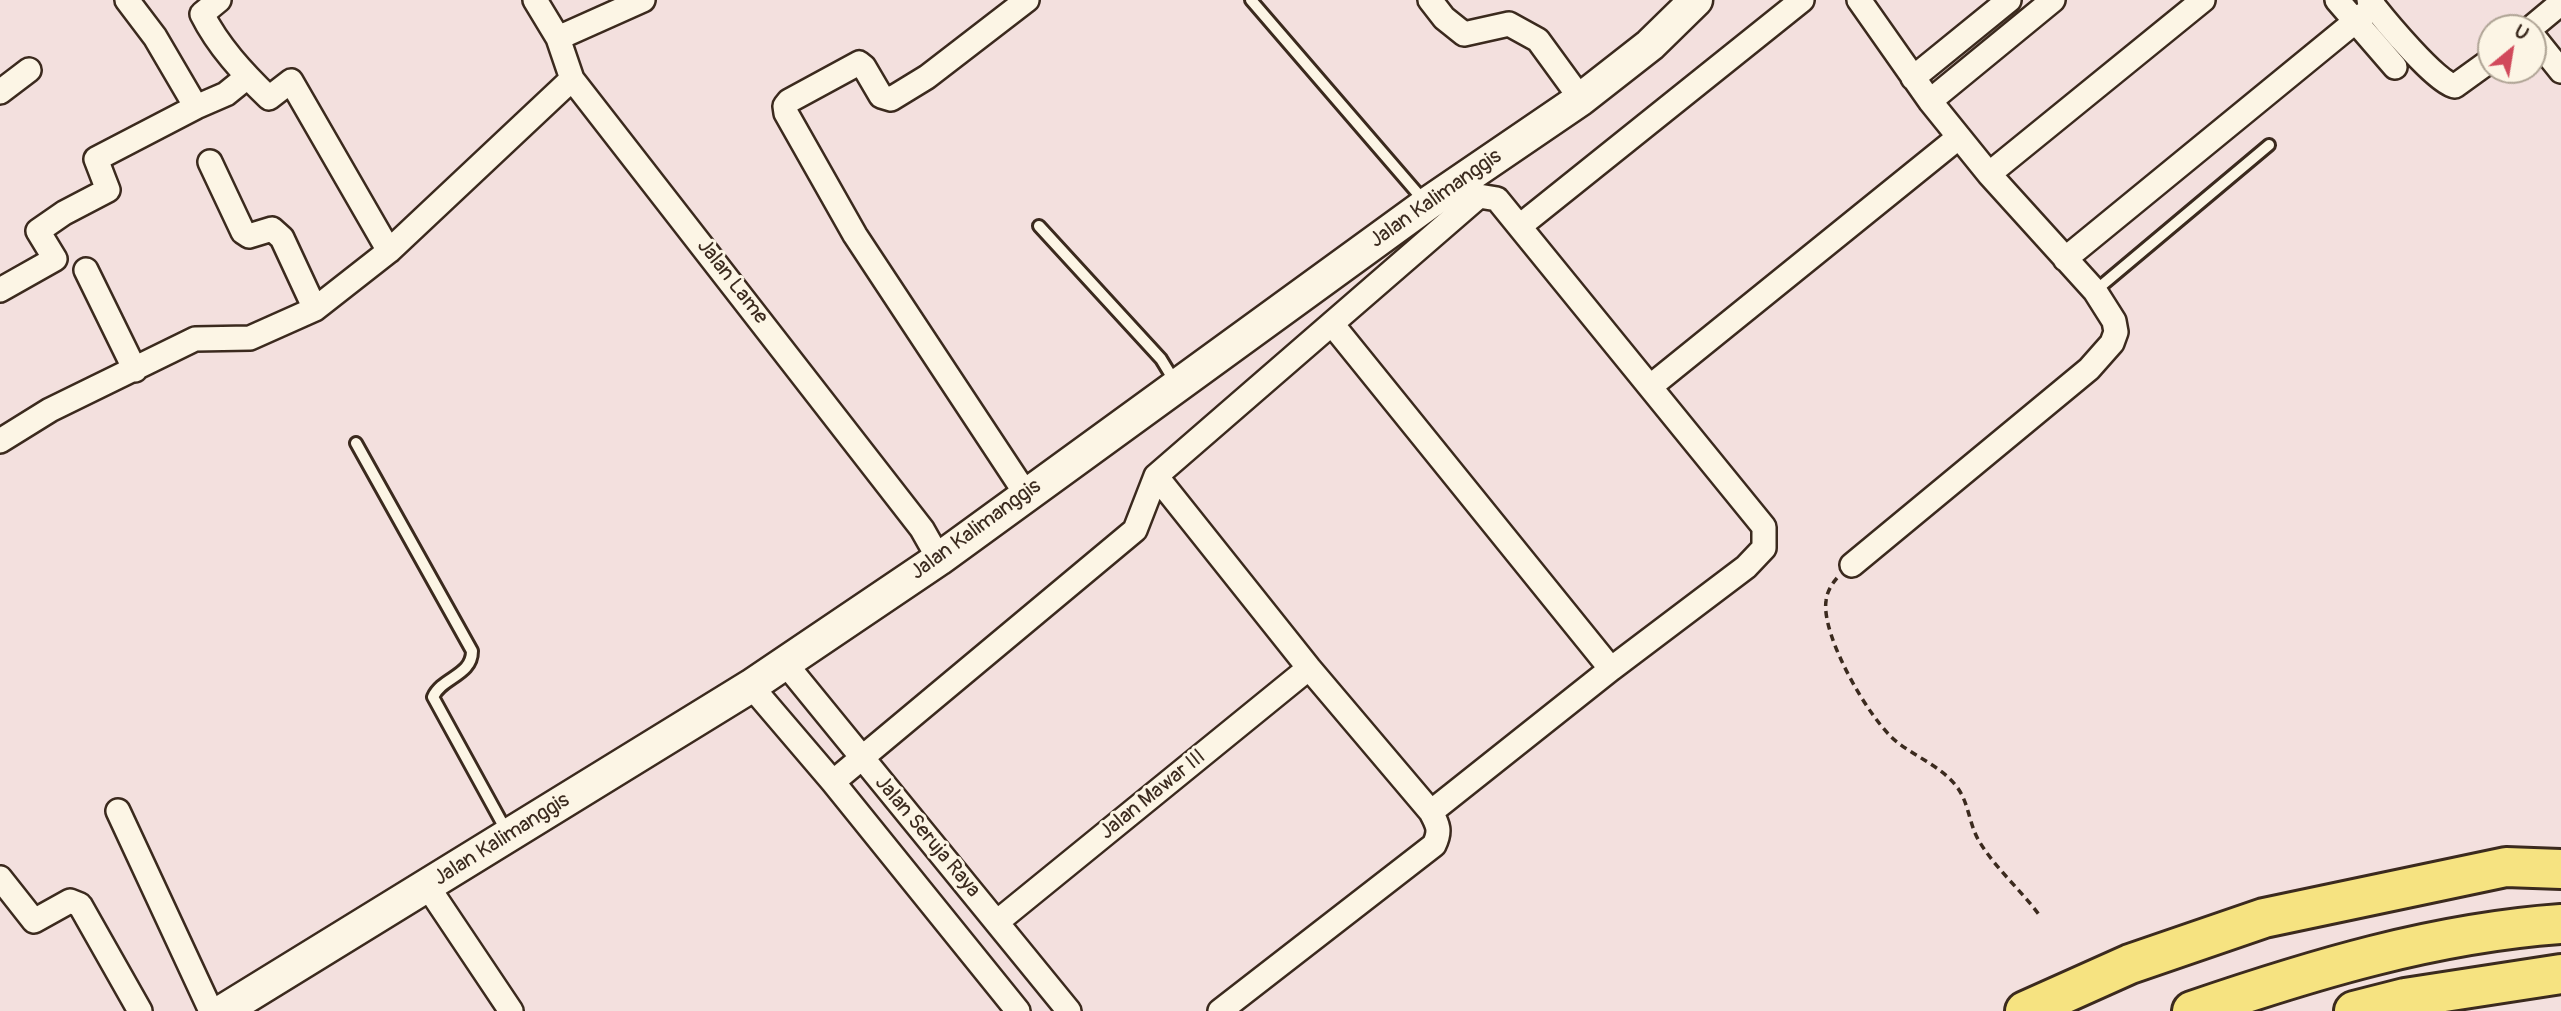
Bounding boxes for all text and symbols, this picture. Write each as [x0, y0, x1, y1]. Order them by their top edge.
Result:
north arrow [2477, 14, 2547, 84]
text: U [2510, 19, 2533, 46]
street label: Jalan Kalimanggis [1365, 144, 1507, 254]
street label: Jalan Lame [691, 234, 773, 330]
street label: Jalan Kalimanggis [906, 474, 1046, 586]
street label: Jalan Mawar III [1095, 745, 1211, 845]
street label: Jalan Seruja Raya [869, 771, 985, 903]
street label: Jalan Kalimanggis [430, 788, 574, 892]

